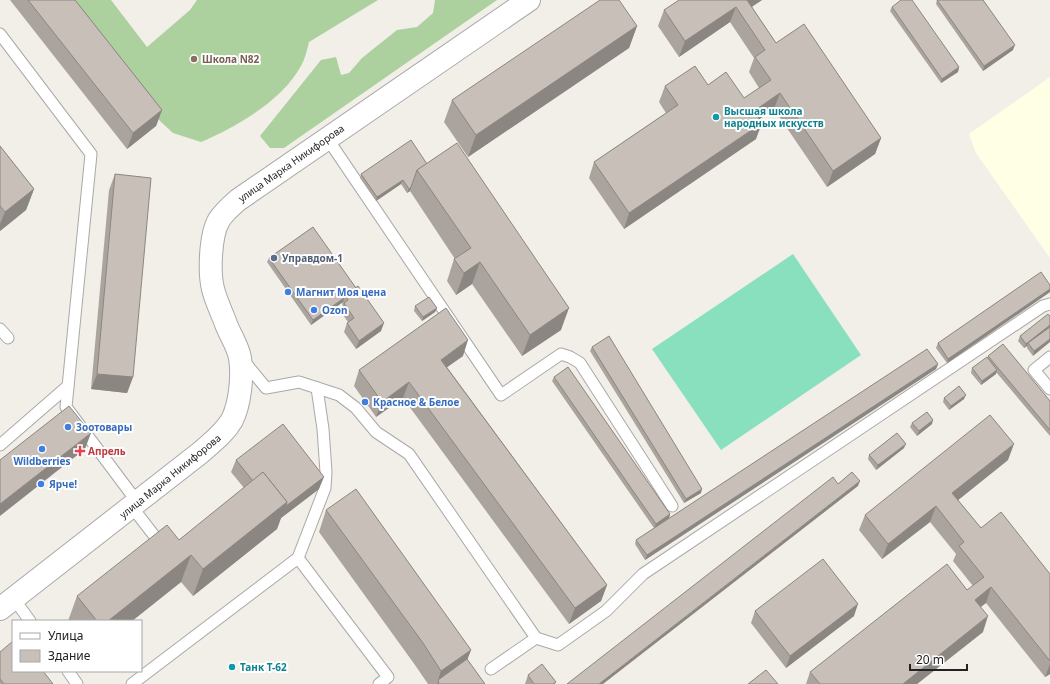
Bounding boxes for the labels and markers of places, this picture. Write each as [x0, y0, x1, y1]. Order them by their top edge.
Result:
place label: Школа N82 [202, 52, 259, 66]
marker: Школа N82 [189, 54, 199, 64]
place label: Высшая школа народных искусств [724, 104, 824, 130]
marker: Высшая школа народных искусств [711, 112, 721, 122]
place label: Управдом-1 [282, 251, 343, 265]
marker: Управдом-1 [269, 253, 279, 263]
place label: Магнит Моя цена [296, 285, 386, 299]
marker: Магнит Моя цена [283, 287, 293, 297]
place label: Ozon [322, 303, 348, 317]
marker: Ozon [309, 305, 319, 315]
place label: Красное & Белое [373, 395, 460, 409]
marker: Красное & Белое [360, 397, 370, 407]
place label: Зоотовары [76, 420, 132, 434]
marker: Зоотовары [63, 422, 73, 432]
marker: Wildberries [37, 444, 47, 454]
place label: Апрель [88, 444, 126, 458]
marker: Апрель [75, 446, 85, 456]
place label: Wildberries [13, 454, 71, 468]
place label: Ярче! [49, 477, 77, 491]
marker: Ярче! [36, 479, 46, 489]
place label: Танк Т-62 [240, 660, 287, 674]
marker: Танк Т-62 [227, 662, 237, 672]

